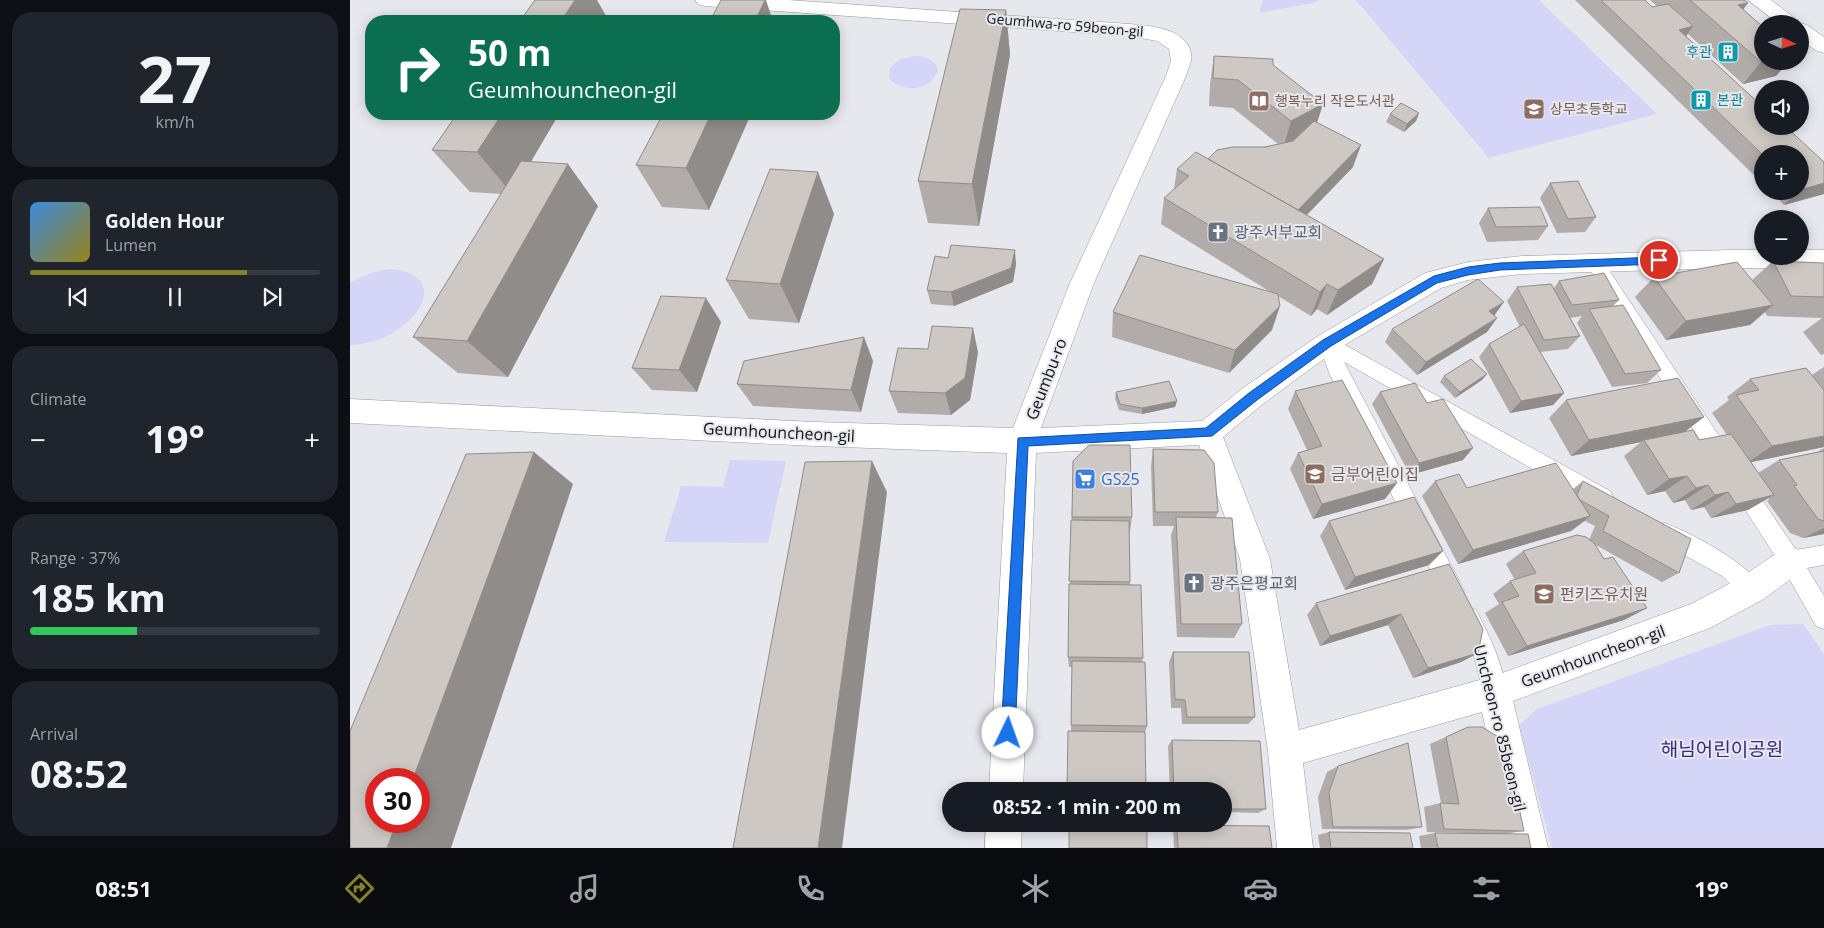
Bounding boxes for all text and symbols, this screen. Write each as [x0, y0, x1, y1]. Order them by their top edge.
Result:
street label: Geumhwa-ro 59beon-gil [986, 8, 1144, 41]
north arrow [1754, 15, 1809, 70]
map controls [1754, 15, 1809, 265]
text: 50 m [468, 29, 551, 76]
text: 27 [138, 34, 212, 122]
icon: right [385, 35, 450, 100]
building icon: 후관 [1716, 40, 1740, 64]
place label: 후관 [1686, 42, 1712, 61]
text: Geumhouncheon-gil [468, 74, 677, 104]
button: sound [1754, 80, 1809, 135]
building icon: 본관 [1689, 88, 1713, 112]
library icon: 행복누리 작은도서관 [1247, 89, 1271, 113]
place label: 본관 [1717, 90, 1743, 109]
place label: 행복누리 작은도서관 [1275, 91, 1395, 110]
school or university icon: 상무초등학교 [1522, 97, 1546, 121]
place label: 상무초등학교 [1550, 99, 1627, 118]
text: km/h [156, 111, 194, 133]
button: + [1754, 145, 1809, 200]
text: Golden Hour [105, 208, 224, 234]
button: − [1754, 210, 1809, 265]
church icon: 광주서부교회 [1206, 220, 1230, 244]
place label: 광주서부교회 [1234, 221, 1322, 243]
text: Lumen [105, 234, 157, 256]
pin [1638, 239, 1680, 281]
icon: arrive [1645, 246, 1673, 274]
icon: previous [64, 283, 92, 311]
icon: pause [161, 283, 189, 311]
icon: next [258, 283, 286, 311]
street label: Geumbu-ro [1020, 335, 1072, 423]
text: Climate [30, 388, 87, 410]
text: 19° [145, 412, 205, 464]
street label: Geumhouncheon-gil [702, 417, 856, 447]
text: − [30, 420, 46, 458]
text: + [304, 420, 320, 458]
school or university icon: 금부어린이집 [1303, 462, 1327, 486]
place label: 금부어린이집 [1331, 463, 1419, 485]
supermarket icon: GS25 [1073, 467, 1097, 491]
place label: GS25 [1101, 468, 1140, 490]
text: Range · 37% [30, 547, 120, 569]
text: 185 km [30, 571, 166, 623]
church icon: 광주은평교회 [1182, 571, 1206, 595]
place label: 광주은평교회 [1210, 572, 1298, 594]
school or university icon: 펀키즈유치원 [1532, 582, 1556, 606]
place label: 펀키즈유치원 [1560, 583, 1648, 605]
street label: Geumhouncheon-gil [1518, 620, 1668, 692]
street label: Uncheon-ro 85beon-gil [1469, 642, 1531, 814]
position arrow [981, 706, 1033, 758]
text: Arrival [30, 723, 78, 745]
park label: 해님어린이공원 [1661, 736, 1783, 762]
text: 08:52 [30, 747, 128, 799]
speed limit sign: 30 [365, 768, 430, 833]
text: 08:52 · 1 min · 200 m [993, 794, 1181, 820]
icon: directions [342, 871, 377, 906]
icon: music [567, 871, 602, 906]
icon: phone [793, 871, 828, 906]
icon: climate [1018, 871, 1053, 906]
icon: car [1243, 871, 1278, 906]
icon: filters [1469, 871, 1504, 906]
text: 08:51 [95, 873, 152, 903]
text: 19° [1694, 873, 1729, 903]

